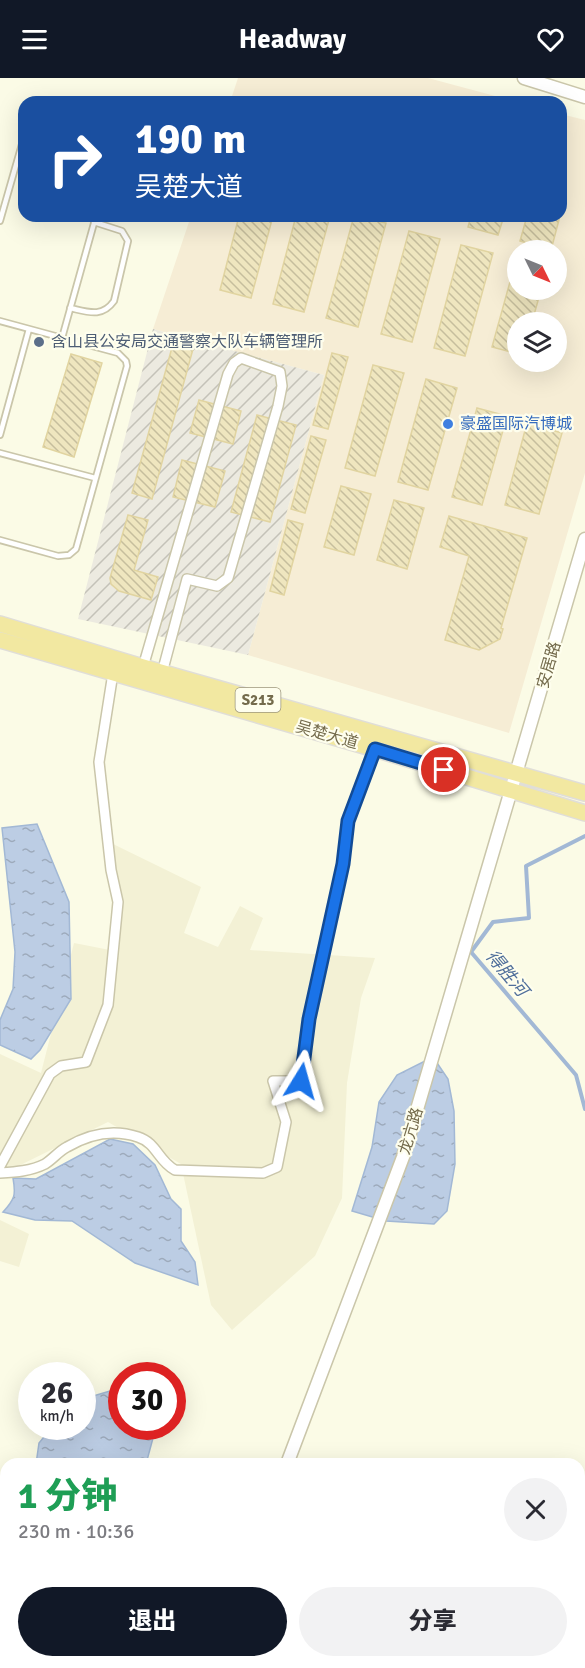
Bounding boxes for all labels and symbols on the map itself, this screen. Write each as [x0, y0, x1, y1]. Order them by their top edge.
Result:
north arrow [507, 240, 567, 300]
place label: 含山县公安局交通警察大队车辆管理所 [51, 332, 323, 352]
marker: 含山县公安局交通警察大队车辆管理所 [32, 335, 46, 349]
place label: 豪盛国际汽博城 [460, 414, 572, 434]
marker: 豪盛国际汽博城 [441, 417, 455, 431]
street label: 安居路 [533, 639, 565, 691]
road number: S213 [236, 688, 280, 712]
street label: 吴楚大道 [293, 717, 361, 753]
pin [418, 744, 469, 795]
water label: 得胜河 [481, 945, 535, 1003]
position arrow [269, 1049, 333, 1113]
street label: 龙亢路 [394, 1105, 428, 1157]
speed limit sign: 30 [108, 1362, 186, 1440]

